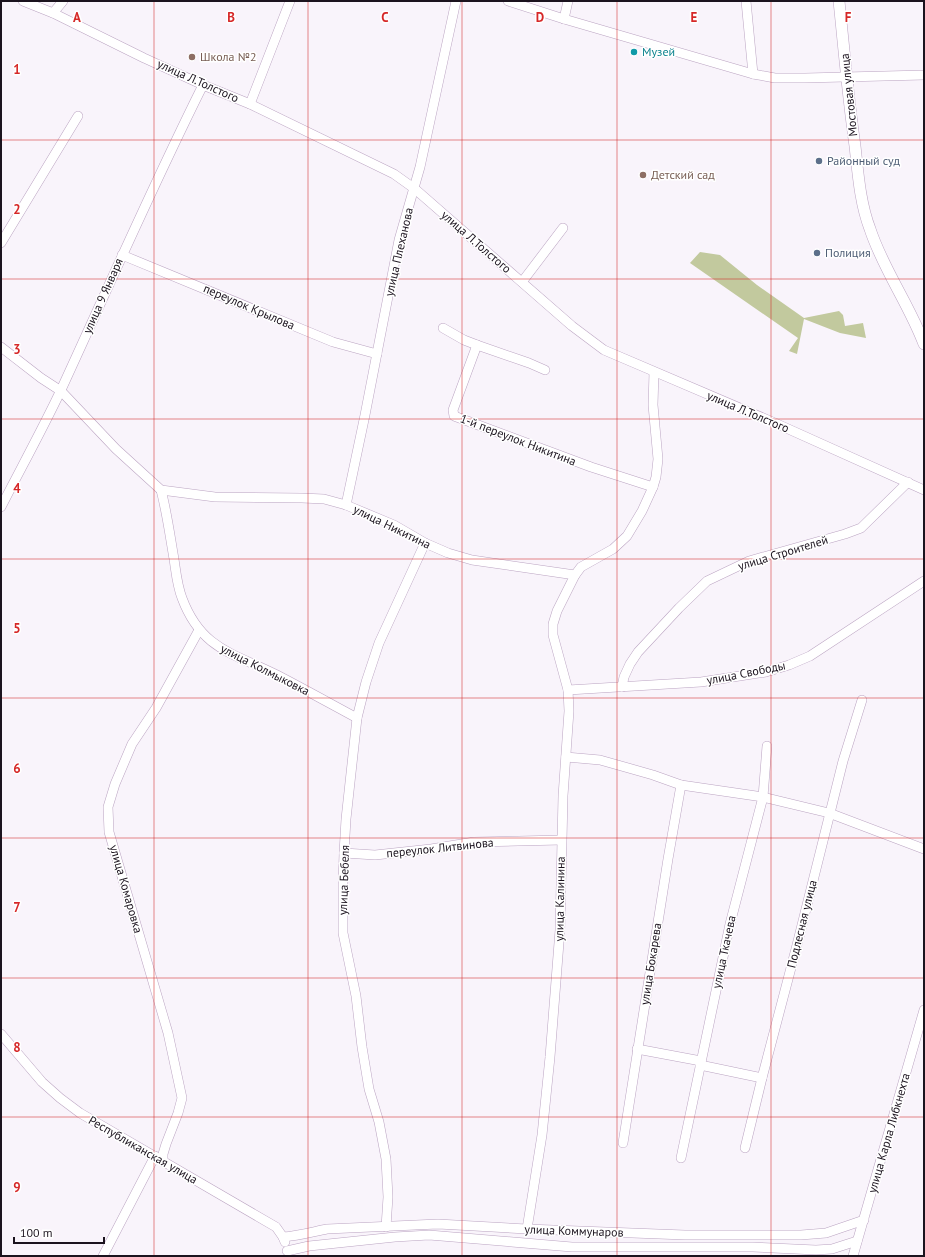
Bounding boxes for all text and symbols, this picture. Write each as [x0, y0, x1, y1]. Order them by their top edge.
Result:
text: A [73, 9, 81, 26]
text: B [227, 9, 235, 26]
text: C [381, 9, 389, 26]
text: D [536, 9, 544, 26]
text: E [691, 9, 698, 26]
text: F [845, 9, 852, 26]
place label: Музей [642, 44, 675, 59]
marker: Музей [629, 47, 639, 57]
place label: Школа №2 [200, 49, 257, 64]
marker: Школа №2 [187, 52, 197, 62]
street label: Мостовая улица [837, 53, 860, 137]
street label: улица Л.Толстого [155, 56, 241, 105]
text: 1 [13, 61, 21, 78]
place label: Районный суд [827, 153, 901, 168]
marker: Районный суд [814, 156, 824, 166]
place label: Детский сад [651, 167, 715, 182]
marker: Детский сад [638, 170, 648, 180]
text: 2 [13, 201, 21, 218]
street label: улица Плеханова [381, 206, 416, 298]
street label: улица Л.Толстого [438, 207, 514, 276]
place label: Полиция [825, 245, 871, 260]
marker: Полиция [812, 248, 822, 258]
street label: улица 9 Января [79, 256, 126, 336]
street label: переулок Крылова [201, 281, 297, 333]
text: 3 [13, 341, 21, 358]
street label: улица Л.Толстого [705, 387, 792, 436]
street label: 1-й переулок Никитина [458, 410, 578, 469]
text: 4 [13, 480, 21, 497]
street label: улица Никитина [351, 501, 433, 552]
street label: улица Строителей [736, 532, 830, 573]
text: 5 [13, 620, 21, 637]
street label: улица Колмыковка [218, 641, 312, 699]
street label: улица Свободы [705, 657, 787, 688]
text: 6 [13, 760, 21, 777]
street label: переулок Литвинова [386, 834, 494, 861]
street label: улица Комаровка [107, 843, 146, 935]
street label: улица Бебеля [335, 845, 352, 915]
street label: улица Калинина [551, 856, 568, 942]
street label: Подлесная улица [783, 878, 820, 970]
text: 7 [13, 899, 21, 916]
street label: улица Ткачева [708, 914, 739, 990]
street label: улица Бокарева [637, 922, 664, 1006]
text: 8 [13, 1039, 21, 1056]
street label: улица Карла Либкнехта [864, 1071, 913, 1194]
street label: Республиканская улица [86, 1112, 200, 1187]
text: 9 [13, 1179, 21, 1196]
scale bar [14, 1219, 104, 1245]
street label: улица Коммунаров [524, 1221, 624, 1240]
text: 100 m [20, 1225, 53, 1240]

